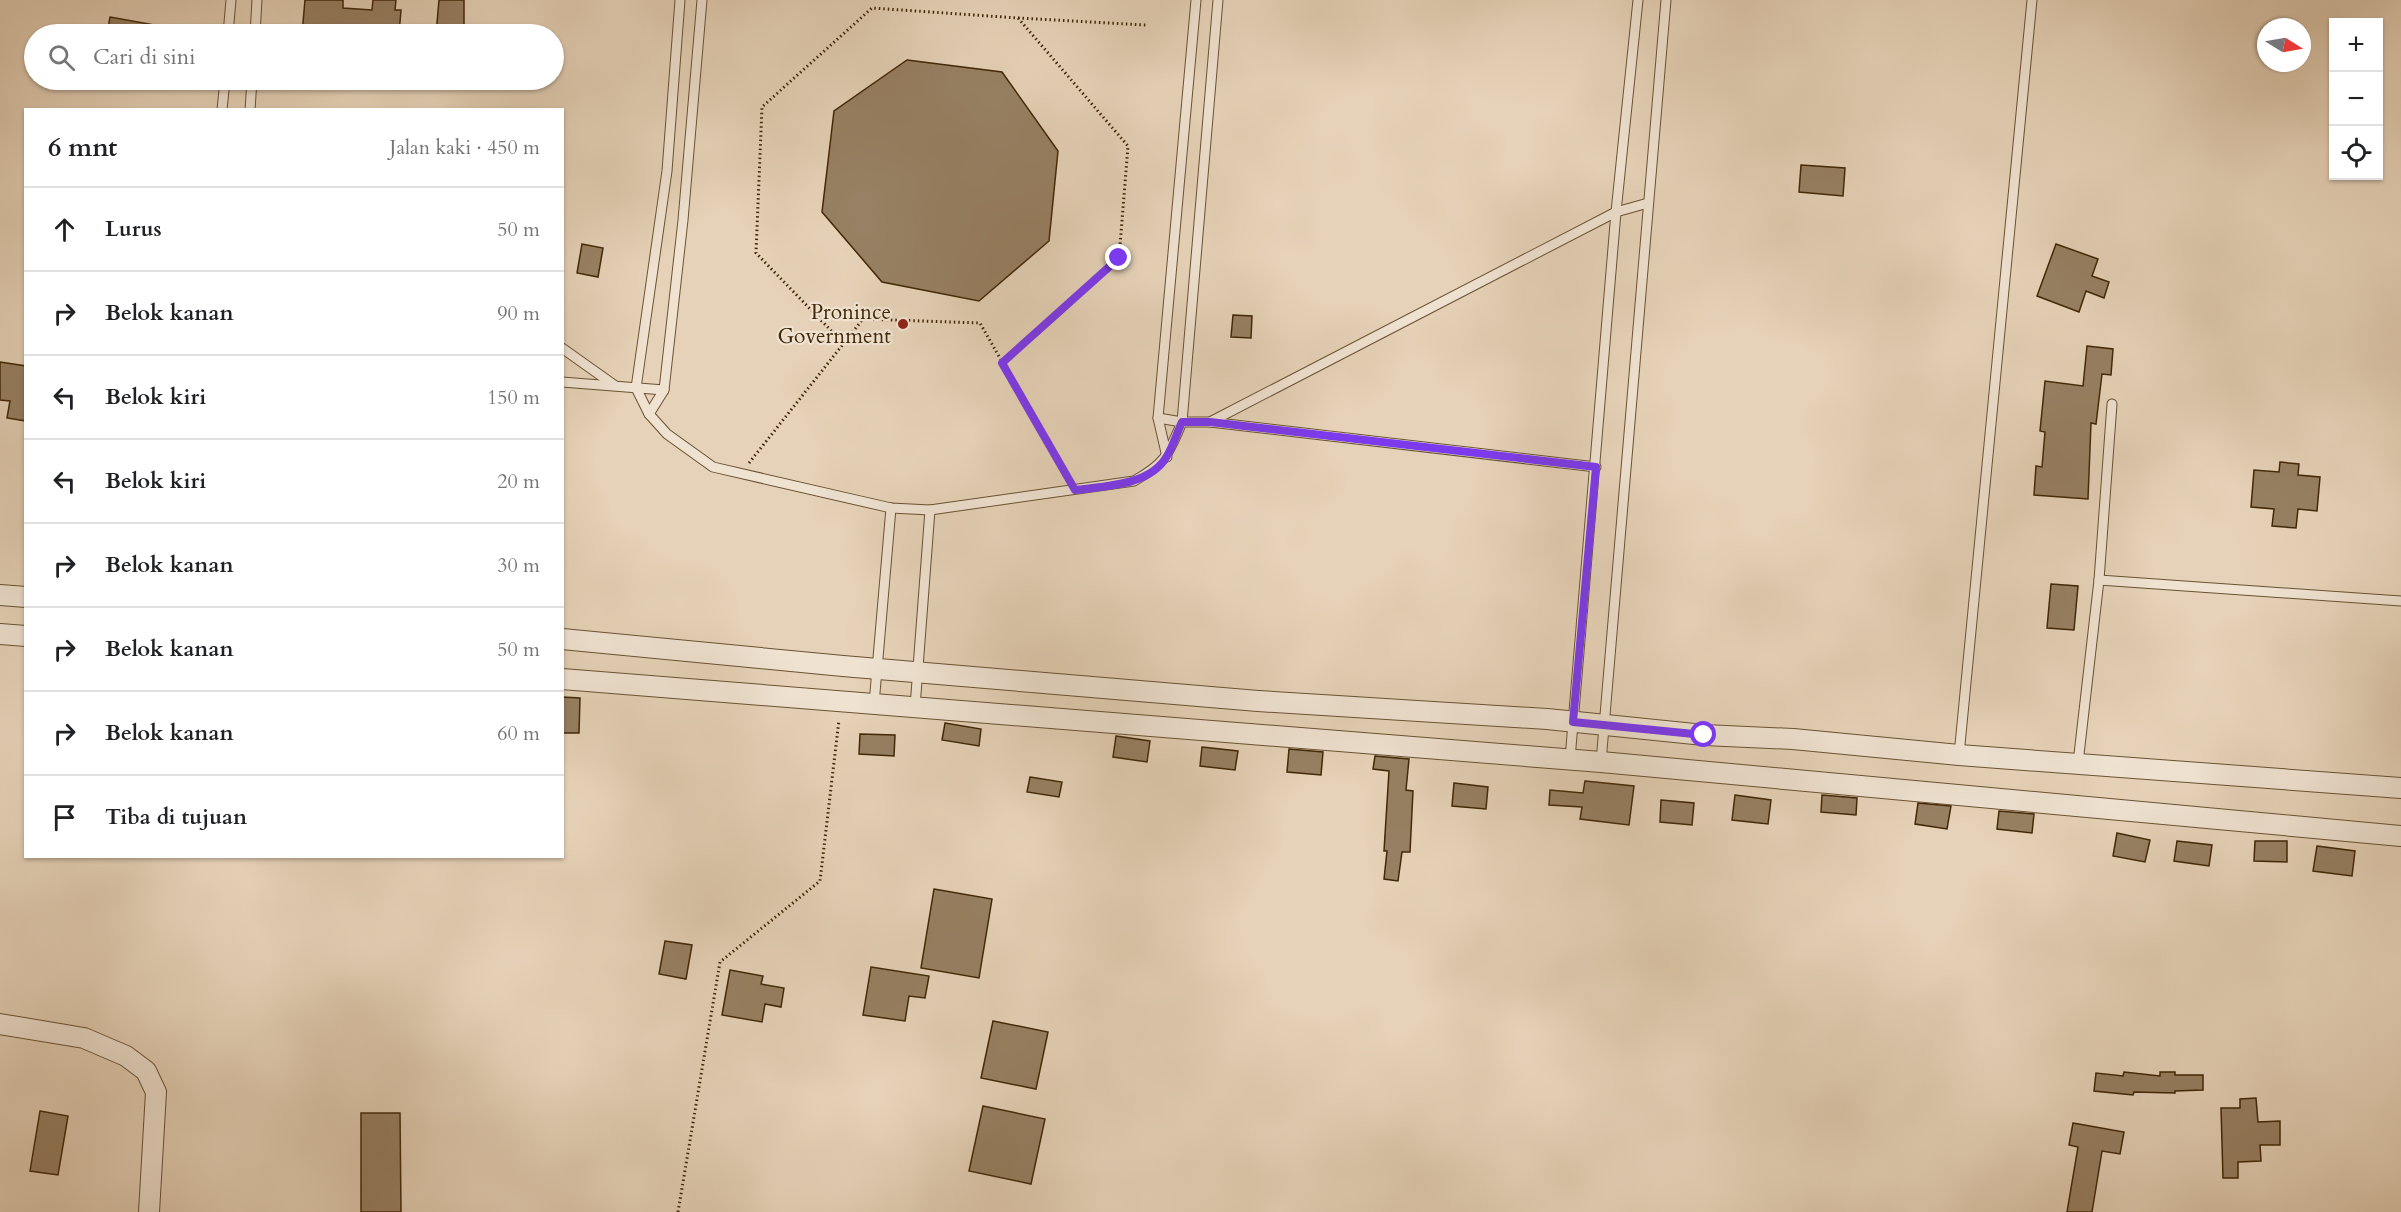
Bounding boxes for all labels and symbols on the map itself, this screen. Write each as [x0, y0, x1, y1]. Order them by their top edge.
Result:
north arrow [2257, 18, 2311, 72]
route end [1105, 244, 1131, 270]
place label: Pronince Government [777, 298, 891, 351]
marker: Pronince Government [896, 317, 910, 331]
route start [1690, 721, 1716, 747]

